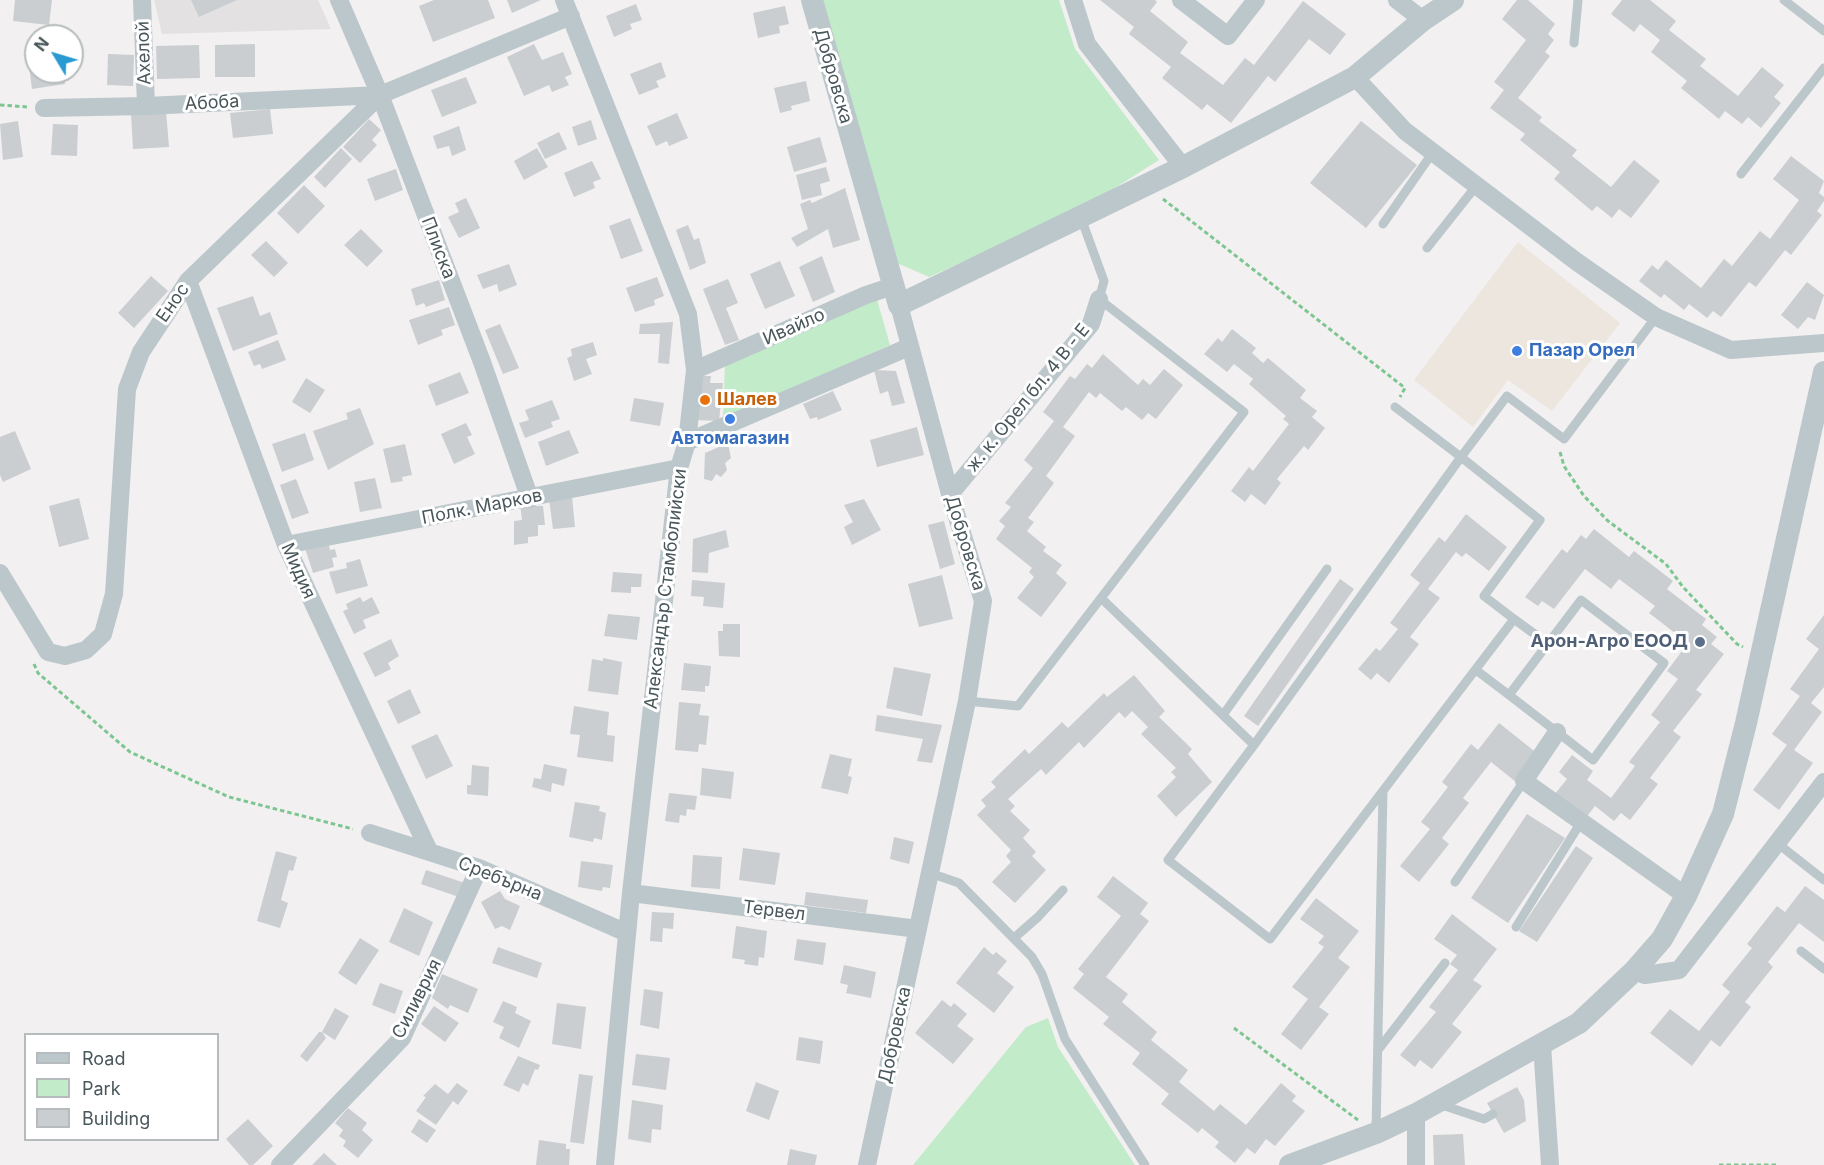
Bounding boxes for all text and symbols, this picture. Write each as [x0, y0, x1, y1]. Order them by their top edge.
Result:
street label: Ахелой [132, 21, 156, 85]
north arrow [24, 24, 84, 84]
street label: Добровска [809, 26, 857, 126]
text: N [30, 33, 53, 55]
street label: Абоба [184, 91, 240, 115]
street label: Плиска [416, 214, 460, 282]
street label: Енос [152, 279, 194, 327]
street label: Ивайло [760, 304, 828, 350]
street label: ж. к. Орел бл. 4 В - Е [962, 320, 1094, 476]
place label: Пазар Орел [1529, 340, 1635, 362]
marker: Пазар Орел [1510, 344, 1524, 358]
place label: Шалев [717, 389, 777, 411]
marker: Шалев [698, 393, 712, 407]
marker: Автомагазин [723, 412, 737, 426]
place label: Автомагазин [671, 428, 789, 450]
street label: Александър Стамболийски [641, 468, 691, 710]
street label: Полк. Марков [420, 485, 544, 529]
street label: Добровска [940, 493, 990, 593]
street label: Мидия [276, 540, 320, 602]
place label: Арон-Агро ЕООД [1530, 631, 1688, 653]
marker: Арон-Агро ЕООД [1693, 635, 1707, 649]
street label: Сребърна [455, 852, 545, 906]
street label: Тервел [742, 896, 806, 926]
street label: Силиврия [388, 956, 446, 1042]
street label: Добровска [874, 985, 916, 1085]
legend [24, 1033, 219, 1141]
text: Road [82, 1048, 125, 1069]
text: Park [82, 1078, 121, 1099]
text: Building [82, 1108, 150, 1129]

